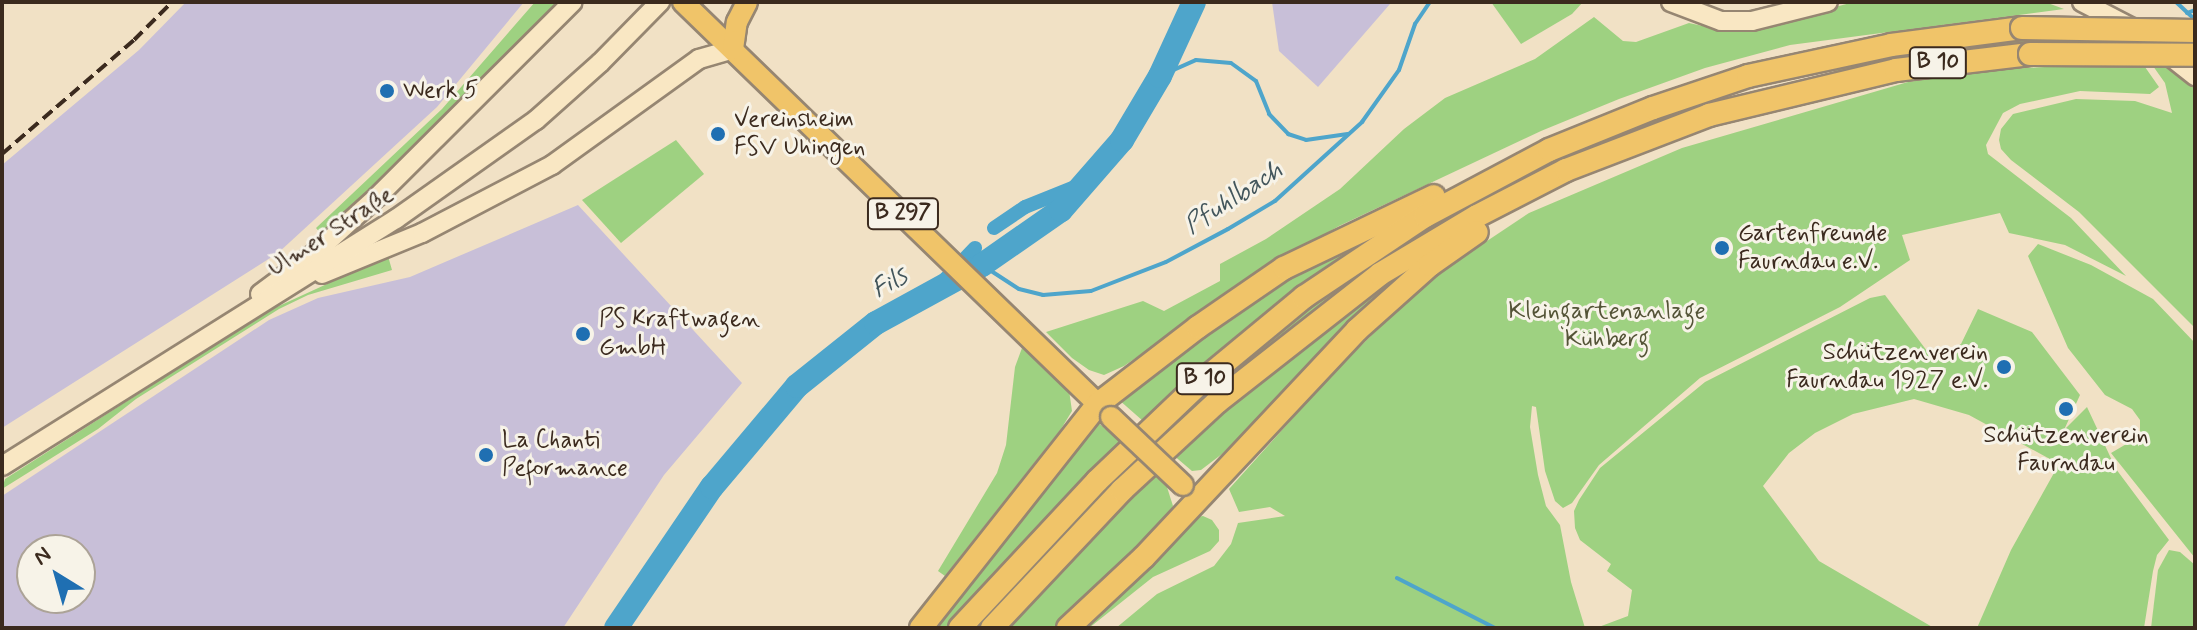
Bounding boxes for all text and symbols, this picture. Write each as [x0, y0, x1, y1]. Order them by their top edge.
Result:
road number: B 10 [1908, 45, 1968, 81]
place label: Werk 5 [403, 77, 478, 105]
marker: Werk 5 [378, 82, 396, 100]
place label: Vereinsheim FSV Uhingen [734, 106, 865, 162]
marker: Vereinsheim FSV Uhingen [709, 125, 727, 143]
water label: Pfuhlbach [1179, 156, 1289, 242]
street label: Ulmer Straße [263, 181, 399, 283]
road number: B 297 [865, 196, 941, 232]
place label: Gartenfreunde Faurndau e.V. [1738, 220, 1887, 276]
marker: Gartenfreunde Faurndau e.V. [1713, 239, 1731, 257]
water label: Fils [867, 262, 913, 306]
park label: Kleingartenanlage Kühberg [1508, 298, 1706, 354]
place label: PS Kraftwagen GmbH [599, 306, 758, 362]
marker: PS Kraftwagen GmbH [574, 325, 592, 343]
place label: Schützenverein Faurndau 1927 e.V. [1786, 339, 1988, 395]
marker: Schützenverein Faurndau 1927 e.V. [1995, 358, 2013, 376]
road number: B 10 [1175, 361, 1235, 397]
marker: Schützenverein Faurndau [2057, 400, 2075, 418]
place label: Schützenverein Faurndau [1983, 422, 2149, 478]
place label: La Chanti Peformance [502, 427, 628, 483]
marker: La Chanti Peformance [477, 446, 495, 464]
north arrow [16, 534, 96, 614]
text: N [28, 541, 57, 572]

